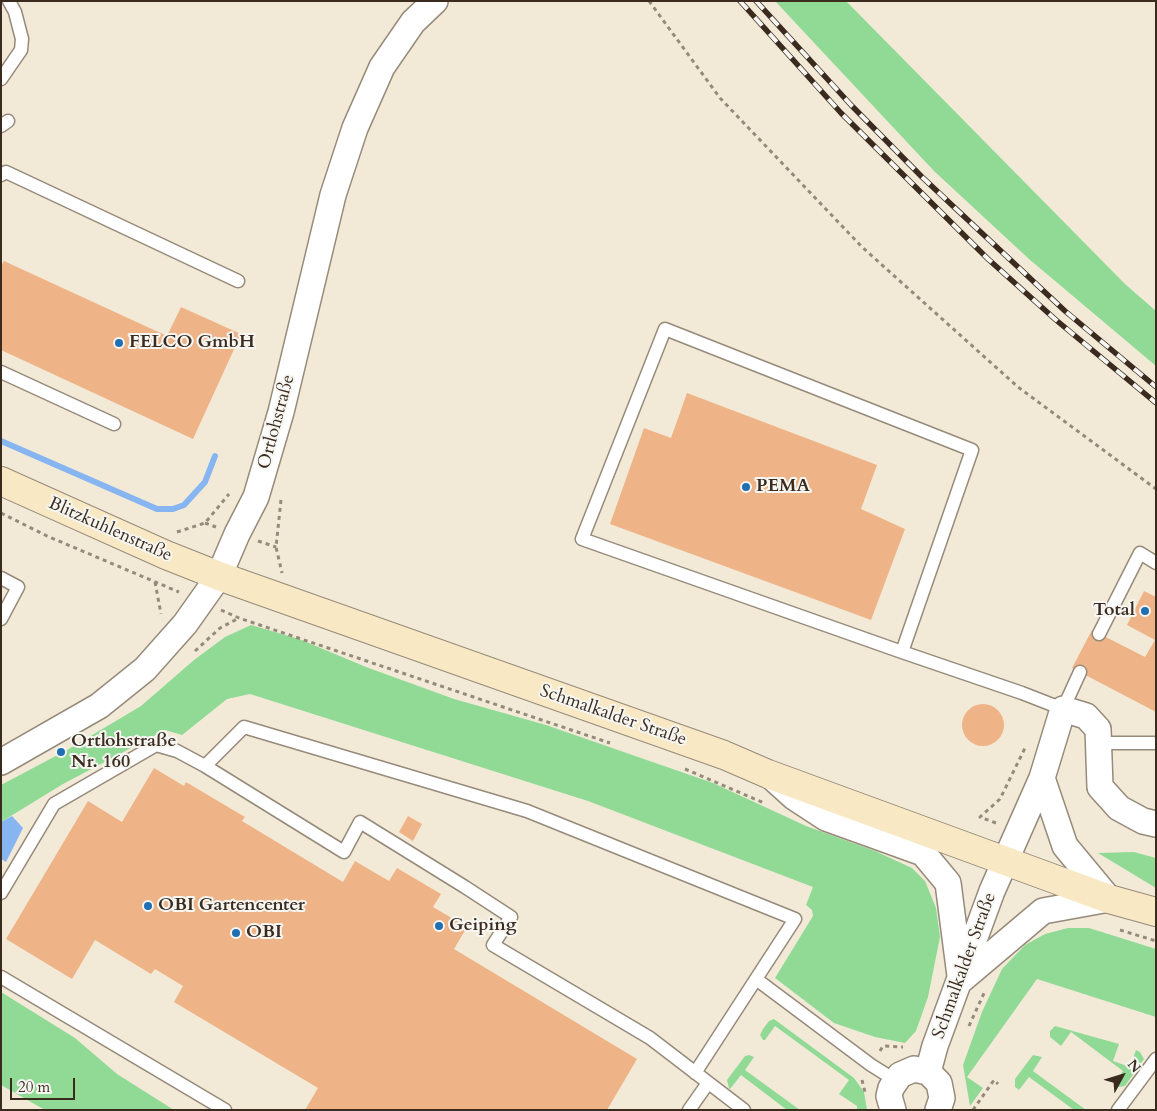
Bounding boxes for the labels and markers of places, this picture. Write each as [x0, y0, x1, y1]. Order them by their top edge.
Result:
place label: FELCO GmbH [129, 332, 255, 354]
marker: FELCO GmbH [113, 337, 125, 349]
place label: PEMA [756, 476, 810, 498]
marker: PEMA [740, 481, 752, 493]
place label: Total [1093, 600, 1135, 622]
marker: Total [1139, 605, 1151, 617]
place label: Ortlohstraße Nr. 160 [71, 731, 176, 774]
marker: Ortlohstraße Nr. 160 [55, 746, 67, 758]
place label: OBI Gartencenter [158, 895, 305, 917]
marker: OBI Gartencenter [142, 900, 154, 912]
place label: Geiping [449, 915, 517, 937]
marker: Geiping [433, 920, 445, 932]
place label: OBI [246, 922, 282, 944]
marker: OBI [230, 927, 242, 939]

